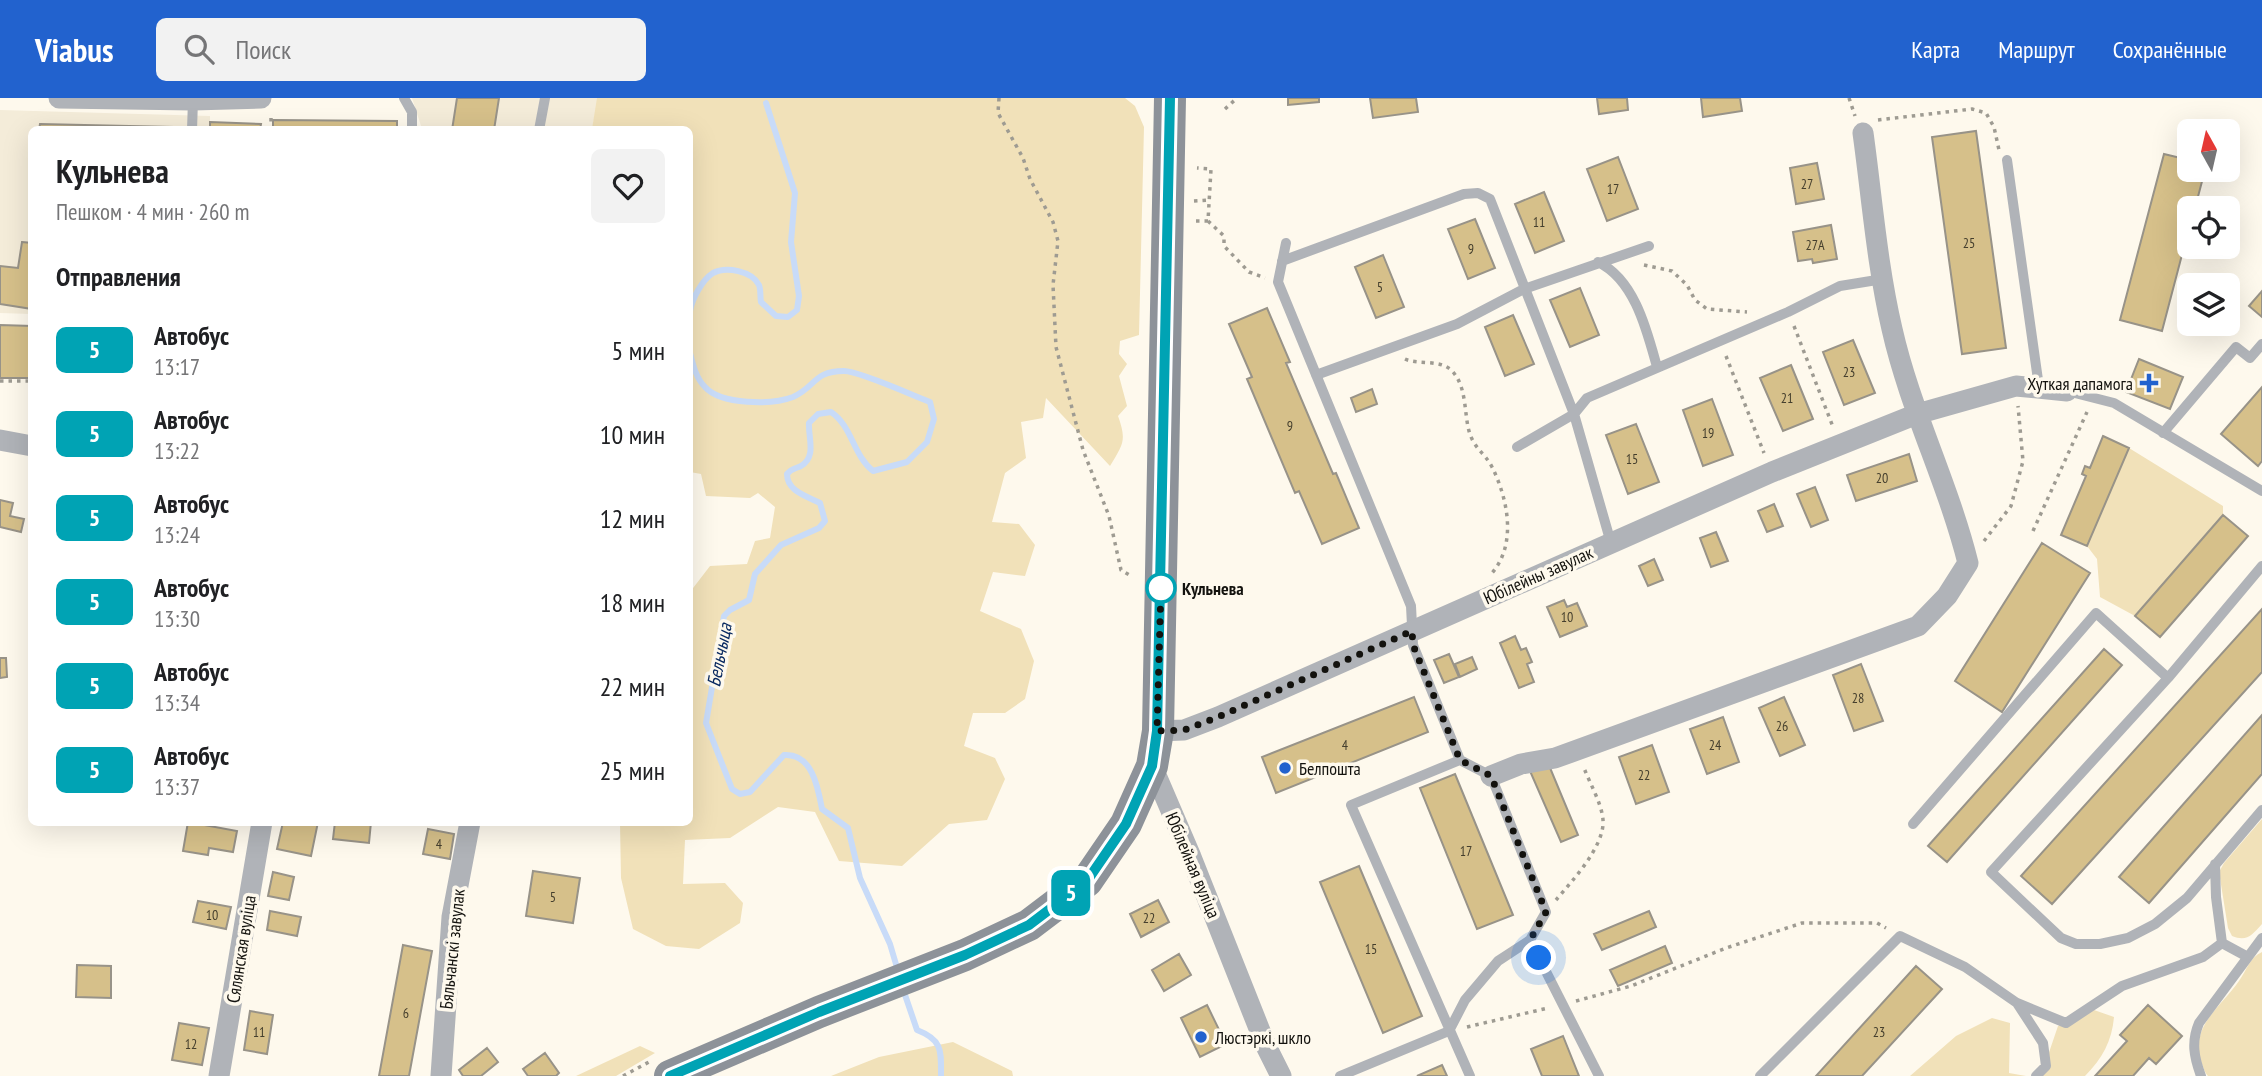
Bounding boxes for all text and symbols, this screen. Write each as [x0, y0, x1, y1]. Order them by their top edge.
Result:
search box [156, 18, 646, 81]
text: Viabus [35, 28, 114, 71]
icon: search [180, 30, 218, 68]
text: Поиск [236, 33, 291, 66]
text: Карта [1911, 34, 1960, 65]
text: Маршрут [1998, 34, 2075, 65]
text: Сохранённые [2113, 34, 2227, 65]
north arrow [2177, 119, 2240, 182]
map controls [2177, 119, 2240, 336]
text: Кульнева [56, 149, 169, 192]
button: heart [591, 149, 665, 223]
house number: 27 [1801, 175, 1813, 193]
house number: 17 [1607, 180, 1619, 198]
button: locate [2177, 196, 2240, 259]
text: Пешком · 4 мин · 260 m [56, 197, 249, 226]
house number: 11 [1533, 213, 1545, 231]
house number: 25 [1963, 234, 1975, 252]
house number: 27А [1805, 236, 1825, 254]
house number: 9 [1468, 240, 1474, 258]
text: Отправления [56, 260, 181, 293]
button: layers [2177, 273, 2240, 336]
house number: 5 [1377, 278, 1383, 296]
text: Автобус [154, 319, 229, 352]
text: 5 [89, 334, 100, 365]
text: 5 мин [612, 334, 665, 367]
text: 13:17 [154, 352, 200, 381]
house number: 23 [1843, 363, 1855, 381]
place label: Хуткая дапамога [2027, 372, 2133, 395]
marker: Хуткая дапамога [2139, 373, 2159, 393]
house number: 21 [1781, 389, 1793, 407]
text: Автобус [154, 403, 229, 436]
house number: 9 [1287, 417, 1293, 435]
text: 5 [89, 418, 100, 449]
text: 10 мин [600, 418, 665, 451]
house number: 19 [1702, 424, 1714, 442]
text: 13:22 [154, 436, 200, 465]
house number: 15 [1626, 450, 1638, 468]
house number: 20 [1876, 469, 1888, 487]
text: Автобус [154, 487, 229, 520]
text: 5 [89, 502, 100, 533]
text: 12 мин [600, 502, 665, 535]
text: 13:24 [154, 520, 200, 549]
street label: Юбілейны завулак [1480, 541, 1596, 609]
text: Автобус [154, 571, 229, 604]
marker: Кульнева [1146, 573, 1176, 603]
place label: Кульнева [1182, 577, 1244, 600]
text: 5 [89, 586, 100, 617]
text: 18 мин [600, 586, 665, 619]
text: 13:30 [154, 604, 200, 633]
house number: 10 [1561, 608, 1573, 626]
water label: Бельчыца [701, 620, 737, 689]
text: Автобус [154, 655, 229, 688]
text: 5 [89, 670, 100, 701]
text: 22 мин [600, 670, 665, 703]
text: 13:34 [154, 688, 200, 717]
house number: 28 [1852, 689, 1864, 707]
house number: 26 [1776, 717, 1788, 735]
house number: 4 [1342, 736, 1349, 754]
house number: 24 [1709, 736, 1722, 754]
text: Автобус [154, 739, 229, 772]
text: 5 [89, 754, 100, 785]
text: 25 мин [600, 754, 665, 787]
place label: Белпошта [1299, 757, 1361, 780]
marker: Белпошта [1277, 760, 1293, 776]
house number: 22 [1638, 766, 1650, 784]
text: 13:37 [154, 772, 200, 801]
street label: Юбілейная вуліца [1160, 808, 1226, 922]
house number: 4 [436, 835, 443, 853]
house number: 17 [1460, 842, 1472, 860]
line badge: 5 [1048, 870, 1094, 916]
text: 5 [1065, 877, 1077, 908]
street label: Бяльчанскі завулак [434, 888, 470, 1010]
house number: 5 [550, 888, 556, 906]
street label: Сялянская вуліца [221, 894, 261, 1004]
house number: 10 [206, 906, 218, 924]
house number: 22 [1143, 909, 1155, 927]
house number: 15 [1365, 940, 1377, 958]
your location [1521, 940, 1556, 975]
house number: 6 [403, 1004, 409, 1022]
house number: 11 [253, 1023, 265, 1041]
house number: 23 [1873, 1023, 1885, 1041]
place label: Люстэркі, шкло [1214, 1026, 1311, 1049]
marker: Люстэркі, шкло [1193, 1029, 1209, 1045]
house number: 12 [185, 1035, 197, 1053]

